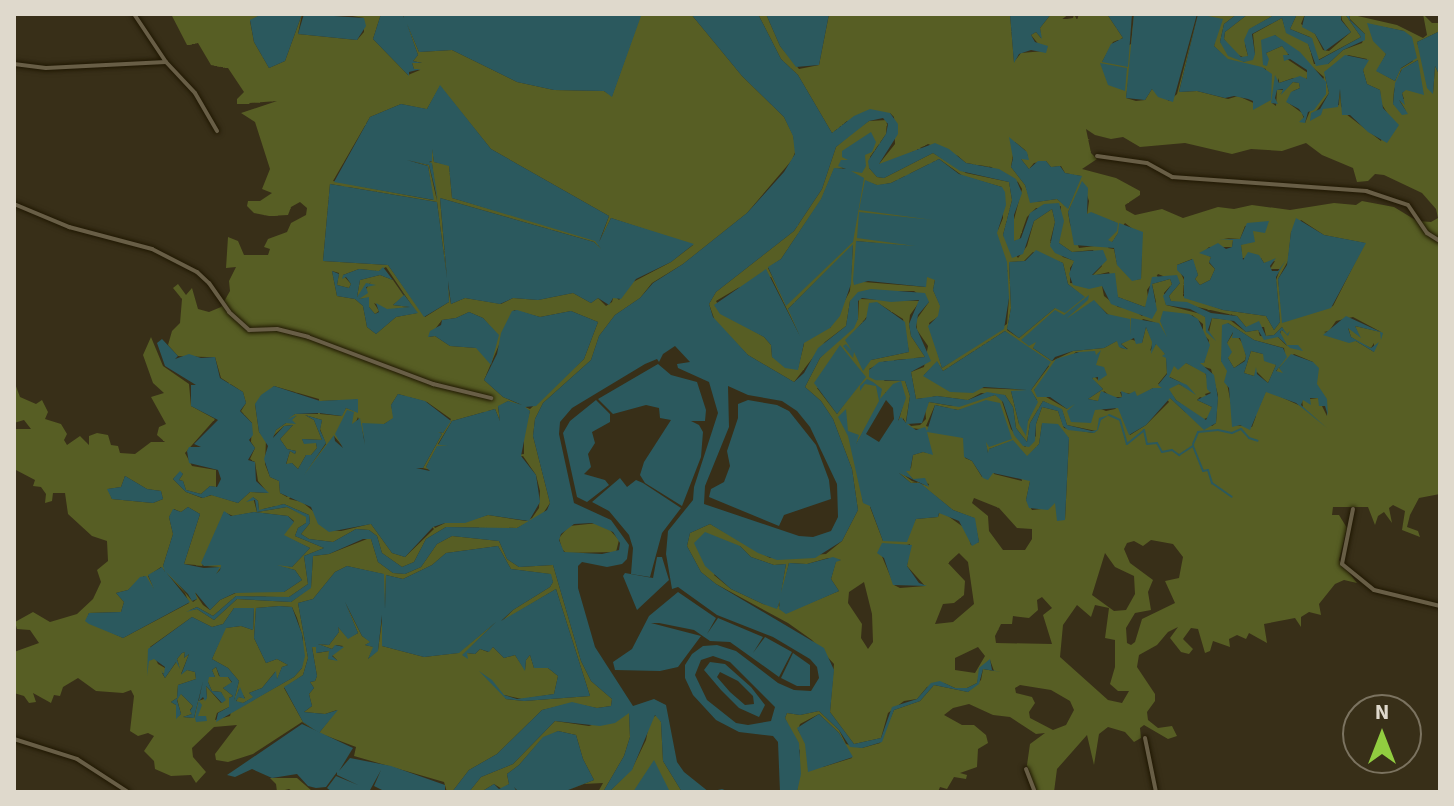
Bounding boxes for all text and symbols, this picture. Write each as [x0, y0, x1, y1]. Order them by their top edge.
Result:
north arrow [1342, 694, 1422, 774]
text: N [1375, 696, 1389, 728]

